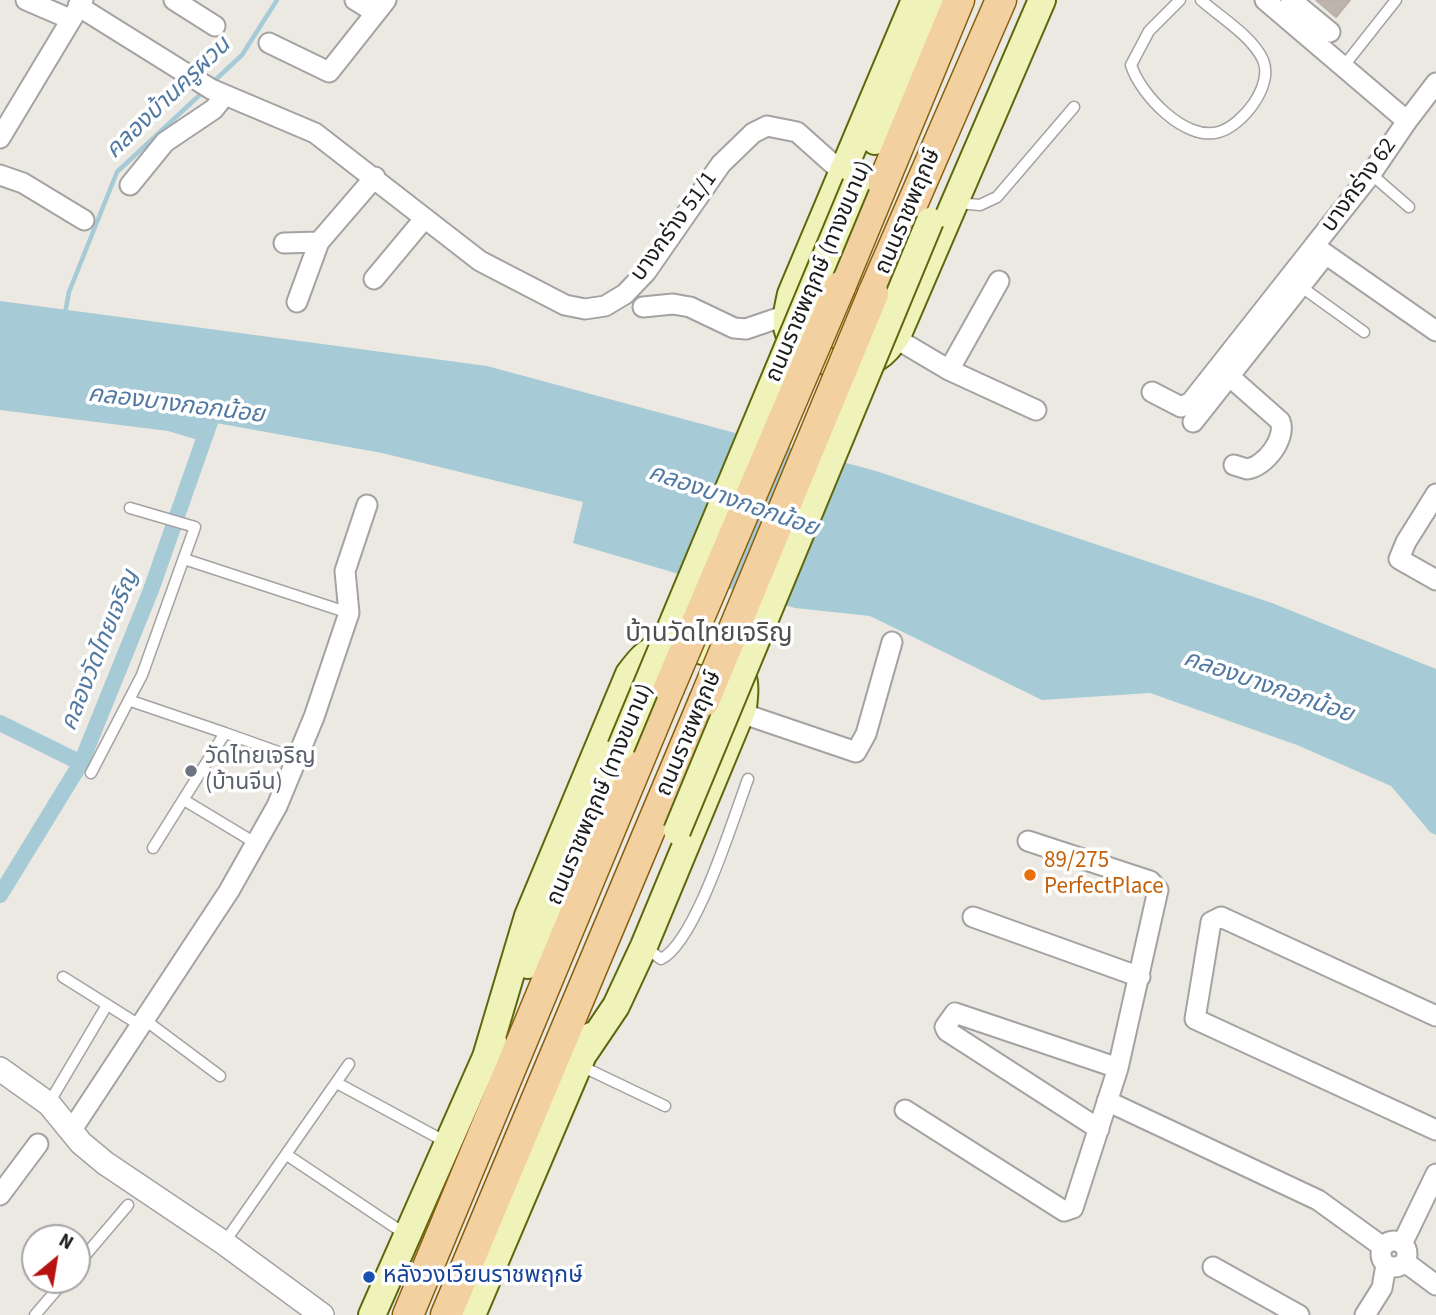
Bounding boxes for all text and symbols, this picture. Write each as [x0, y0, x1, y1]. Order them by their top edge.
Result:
water label: คลองบ้านครูผวน [101, 32, 237, 166]
street label: บางกร่าง 62 [1317, 133, 1403, 239]
street label: ถนนราชพฤกษ์ [870, 145, 948, 279]
street label: ถนนราชพฤกษ์ (ทางขนาน) [761, 157, 879, 387]
street label: บางกร่าง 51/1 [626, 167, 724, 287]
water label: คลองบางกอกน้อย [86, 381, 266, 431]
water label: คลองบางกอกน้อย [644, 459, 822, 545]
water label: คลองวัดไทยเจริญ [56, 567, 146, 735]
district label: บ้านวัดไทยเจริญ [625, 619, 793, 651]
water label: คลองบางกอกน้อย [1179, 645, 1357, 731]
street label: ถนนราชพฤกษ์ [651, 667, 729, 801]
street label: ถนนราชพฤกษ์ (ทางขนาน) [542, 680, 660, 910]
place label: วัดไทยเจริญ (บ้านจีน) [205, 744, 316, 798]
marker: วัดไทยเจริญ (บ้านจีน) [183, 763, 199, 779]
place label: 89/275 PerfectPlace [1044, 848, 1164, 902]
marker: 89/275 PerfectPlace [1022, 867, 1038, 883]
north arrow [21, 1224, 91, 1294]
text: N [54, 1227, 78, 1257]
place label: หลังวงเวียนราชพฤกษ์ [383, 1263, 583, 1291]
marker: หลังวงเวียนราชพฤกษ์ [361, 1269, 377, 1285]

